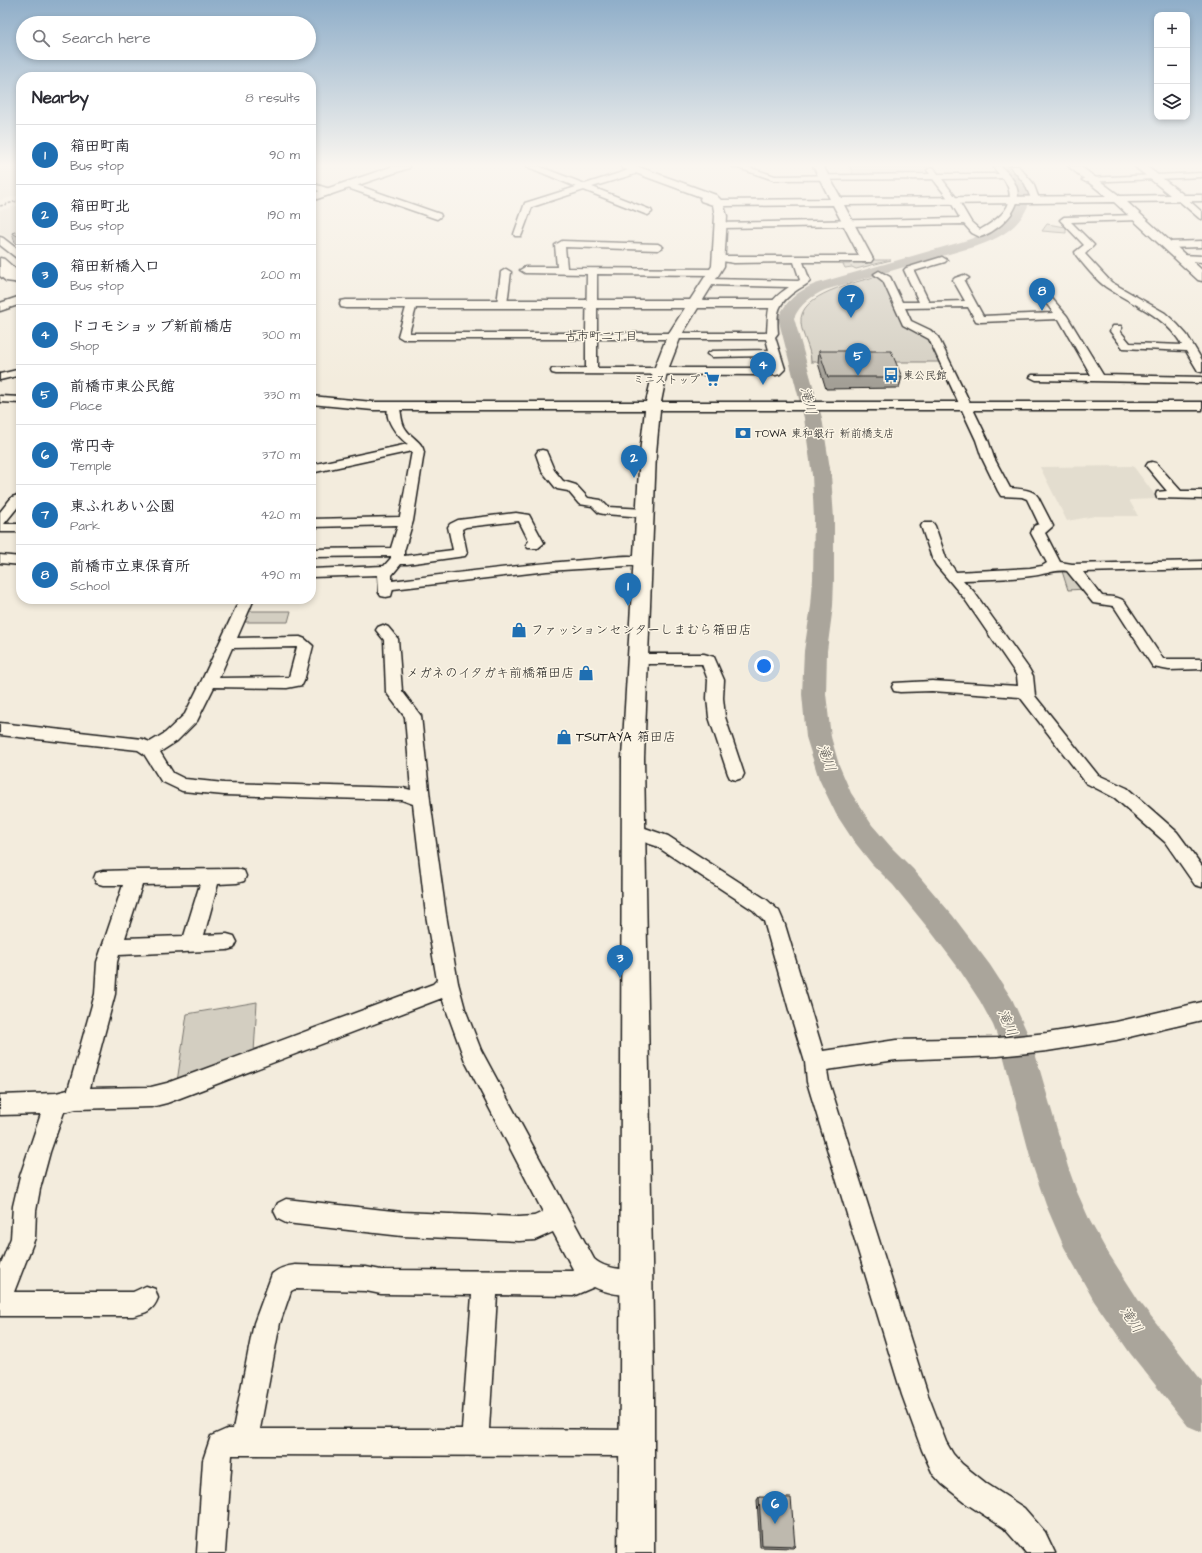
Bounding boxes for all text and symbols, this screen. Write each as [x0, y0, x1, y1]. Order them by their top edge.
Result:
map controls [1154, 12, 1190, 120]
button: + [1154, 12, 1190, 48]
search box [16, 16, 316, 60]
icon: search [30, 27, 52, 49]
text: Search here [62, 28, 151, 49]
button: − [1154, 48, 1190, 84]
button: layers [1154, 84, 1190, 120]
text: Nearby [32, 86, 89, 110]
text: 8 results [245, 89, 300, 107]
text: 箱田町南 [70, 136, 130, 157]
text: 1 [44, 146, 46, 164]
text: 90 m [269, 146, 300, 164]
text: Bus stop [70, 157, 124, 175]
text: 箱田町北 [70, 196, 130, 217]
text: 2 [41, 206, 49, 224]
text: 190 m [267, 206, 300, 224]
text: Bus stop [70, 217, 124, 235]
text: 箱田新橋入口 [70, 256, 160, 277]
text: 3 [42, 266, 48, 284]
text: 200 m [261, 266, 300, 284]
text: Bus stop [70, 277, 124, 295]
pin: 8 [1029, 278, 1055, 311]
pin: 7 [838, 285, 864, 318]
text: ドコモショップ新前橋店 [70, 316, 234, 337]
text: 4 [41, 326, 49, 344]
text: 300 m [262, 326, 300, 344]
district label: 古市町二丁目 [565, 328, 637, 345]
text: Shop [70, 337, 99, 355]
pin: 5 [845, 343, 871, 376]
pin: 4 [750, 352, 776, 385]
bus stop icon: 東公民館 [882, 366, 900, 384]
place label: 東公民館 [903, 368, 947, 383]
supermarket icon: ミニストップ [703, 370, 721, 388]
place label: ミニストップ [633, 372, 700, 387]
text: 前橋市東公民館 [70, 376, 175, 397]
water label: 滝川 [795, 385, 821, 417]
text: 5 [40, 386, 50, 404]
text: 330 m [263, 386, 300, 404]
text: Place [70, 397, 102, 415]
bank icon: TOWA 東和銀行 新前橋支店 [734, 424, 752, 442]
place label: TOWA 東和銀行 新前橋支店 [755, 426, 894, 441]
text: 常円寺 [70, 436, 115, 457]
pin: 2 [621, 445, 647, 478]
text: 6 [41, 446, 49, 464]
text: 370 m [262, 446, 300, 464]
text: Temple [70, 457, 112, 475]
text: 東ふれあい公園 [70, 496, 175, 517]
text: 7 [41, 506, 49, 524]
text: 420 m [260, 506, 300, 524]
text: Park [70, 517, 100, 535]
text: 前橋市立東保育所 [70, 556, 190, 577]
text: 8 [41, 566, 49, 584]
text: 490 m [260, 566, 300, 584]
pin: 1 [615, 573, 641, 606]
text: School [70, 577, 110, 595]
shop icon: ファッションセンターしまむら箱田店 [510, 621, 528, 639]
place label: ファッションセンターしまむら箱田店 [531, 621, 751, 639]
your location [754, 656, 774, 676]
place label: メガネのイタガキ前橋箱田店 [406, 664, 574, 682]
shop icon: メガネのイタガキ前橋箱田店 [577, 664, 595, 682]
shop icon: TSUTAYA 箱田店 [555, 728, 573, 746]
place label: TSUTAYA 箱田店 [576, 728, 676, 746]
water label: 滝川 [812, 741, 840, 775]
pin: 3 [607, 945, 633, 978]
water label: 滝川 [992, 1006, 1022, 1040]
water label: 滝川 [1115, 1303, 1147, 1337]
pin: 6 [762, 1491, 788, 1524]

